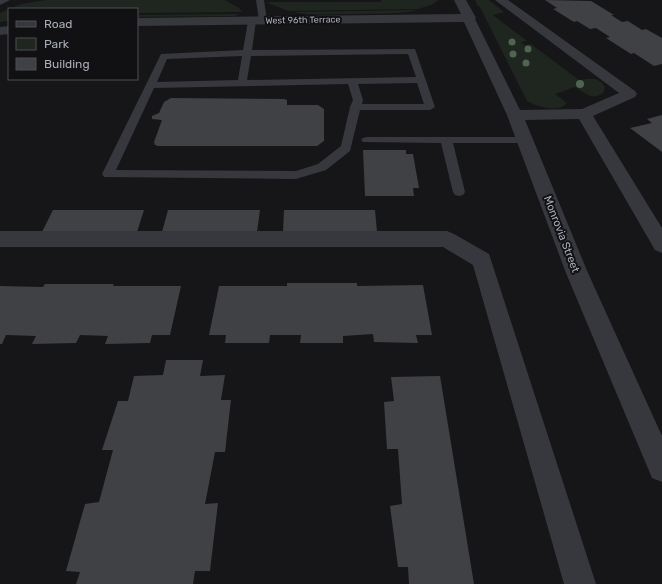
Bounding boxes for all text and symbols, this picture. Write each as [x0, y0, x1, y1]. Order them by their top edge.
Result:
legend [8, 8, 138, 80]
street label: West 96th Terrace [265, 14, 341, 26]
text: Road [44, 17, 72, 31]
text: Park [44, 37, 70, 51]
text: Building [44, 57, 90, 71]
street label: Monrovia Street [541, 194, 582, 275]

